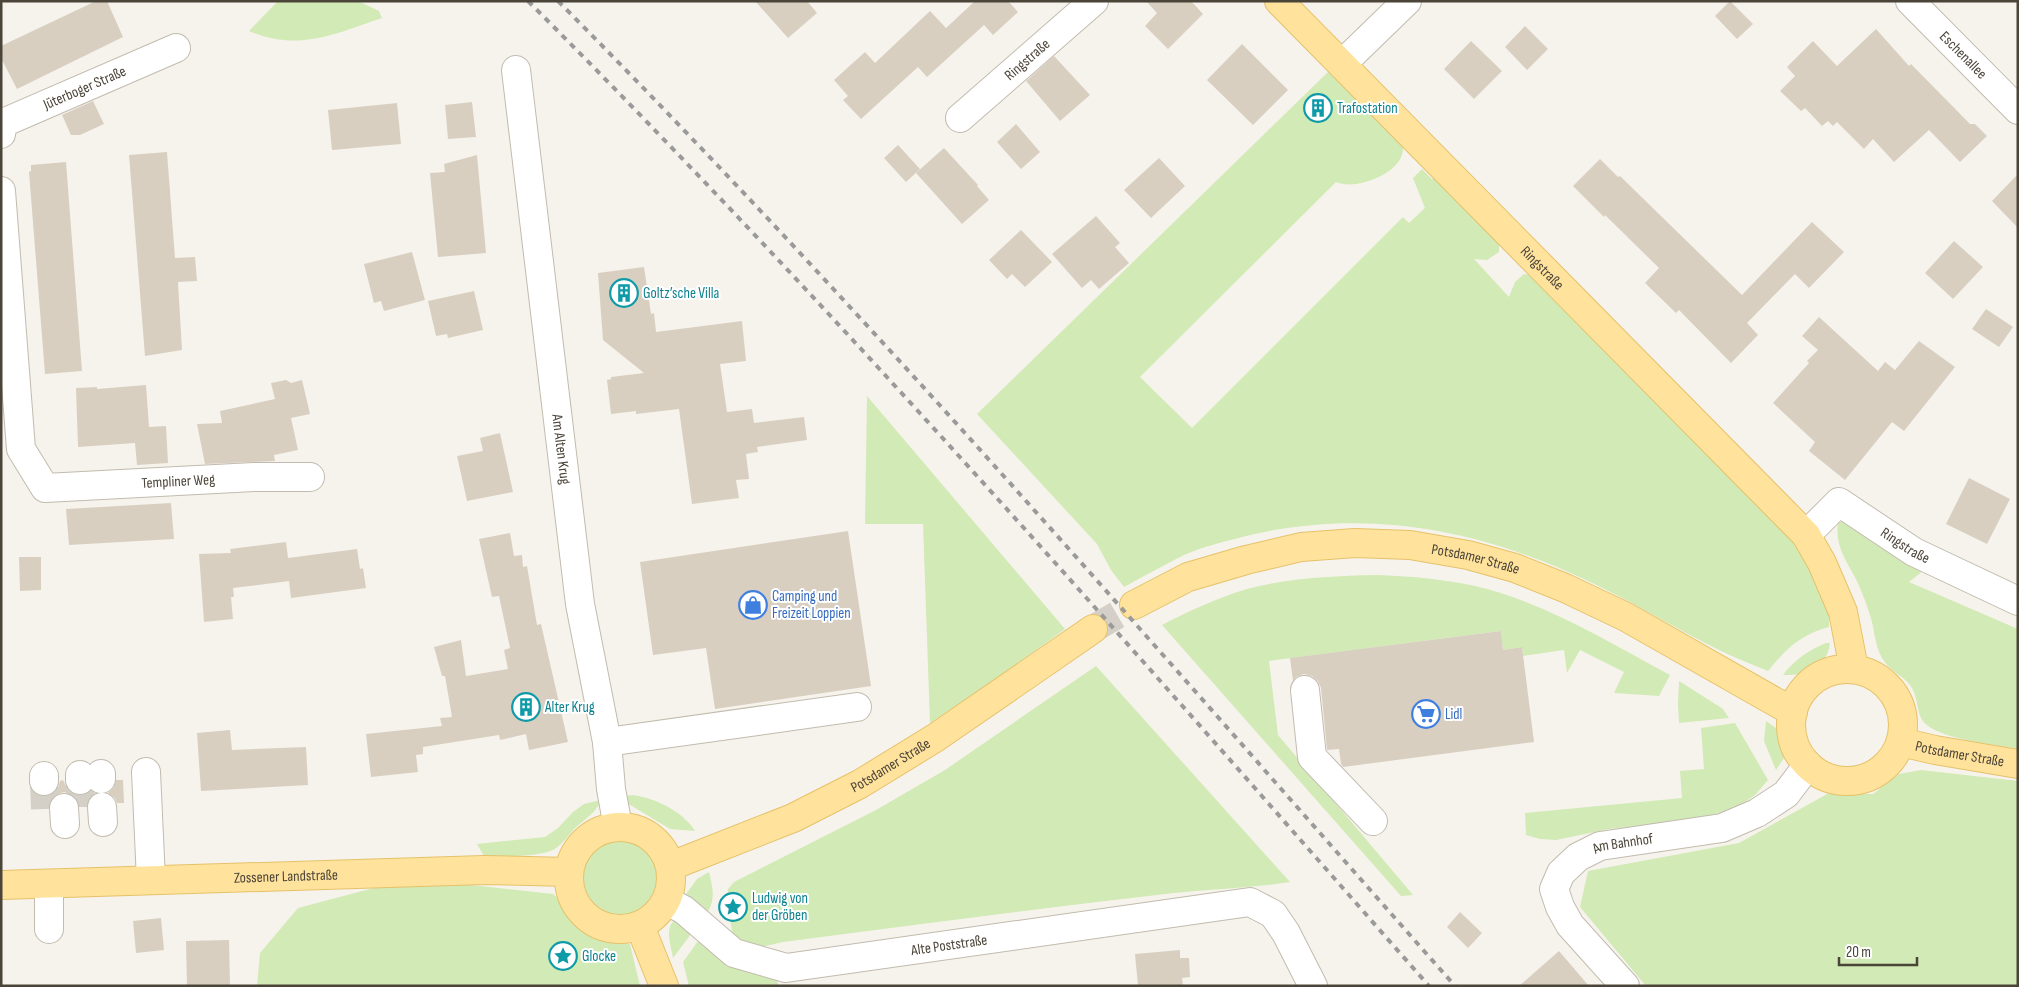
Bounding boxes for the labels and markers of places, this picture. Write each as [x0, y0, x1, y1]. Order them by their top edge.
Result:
building icon: Trafostation [1303, 93, 1333, 123]
place label: Trafostation [1337, 99, 1398, 118]
building icon: Goltz’sche Villa [609, 278, 639, 308]
place label: Goltz’sche Villa [643, 284, 719, 303]
place label: Camping und Freizeit Loppien [772, 587, 851, 623]
shop icon: Camping und Freizeit Loppien [738, 590, 768, 620]
building icon: Alter Krug [511, 692, 541, 722]
place label: Alter Krug [544, 698, 595, 717]
supermarket icon: Lidl [1411, 699, 1441, 729]
place label: Lidl [1445, 705, 1462, 724]
place label: Ludwig von der Gröben [752, 889, 808, 925]
place icon: Ludwig von der Gröben [718, 892, 748, 922]
place icon: Glocke [548, 941, 578, 971]
place label: Glocke [582, 947, 616, 966]

